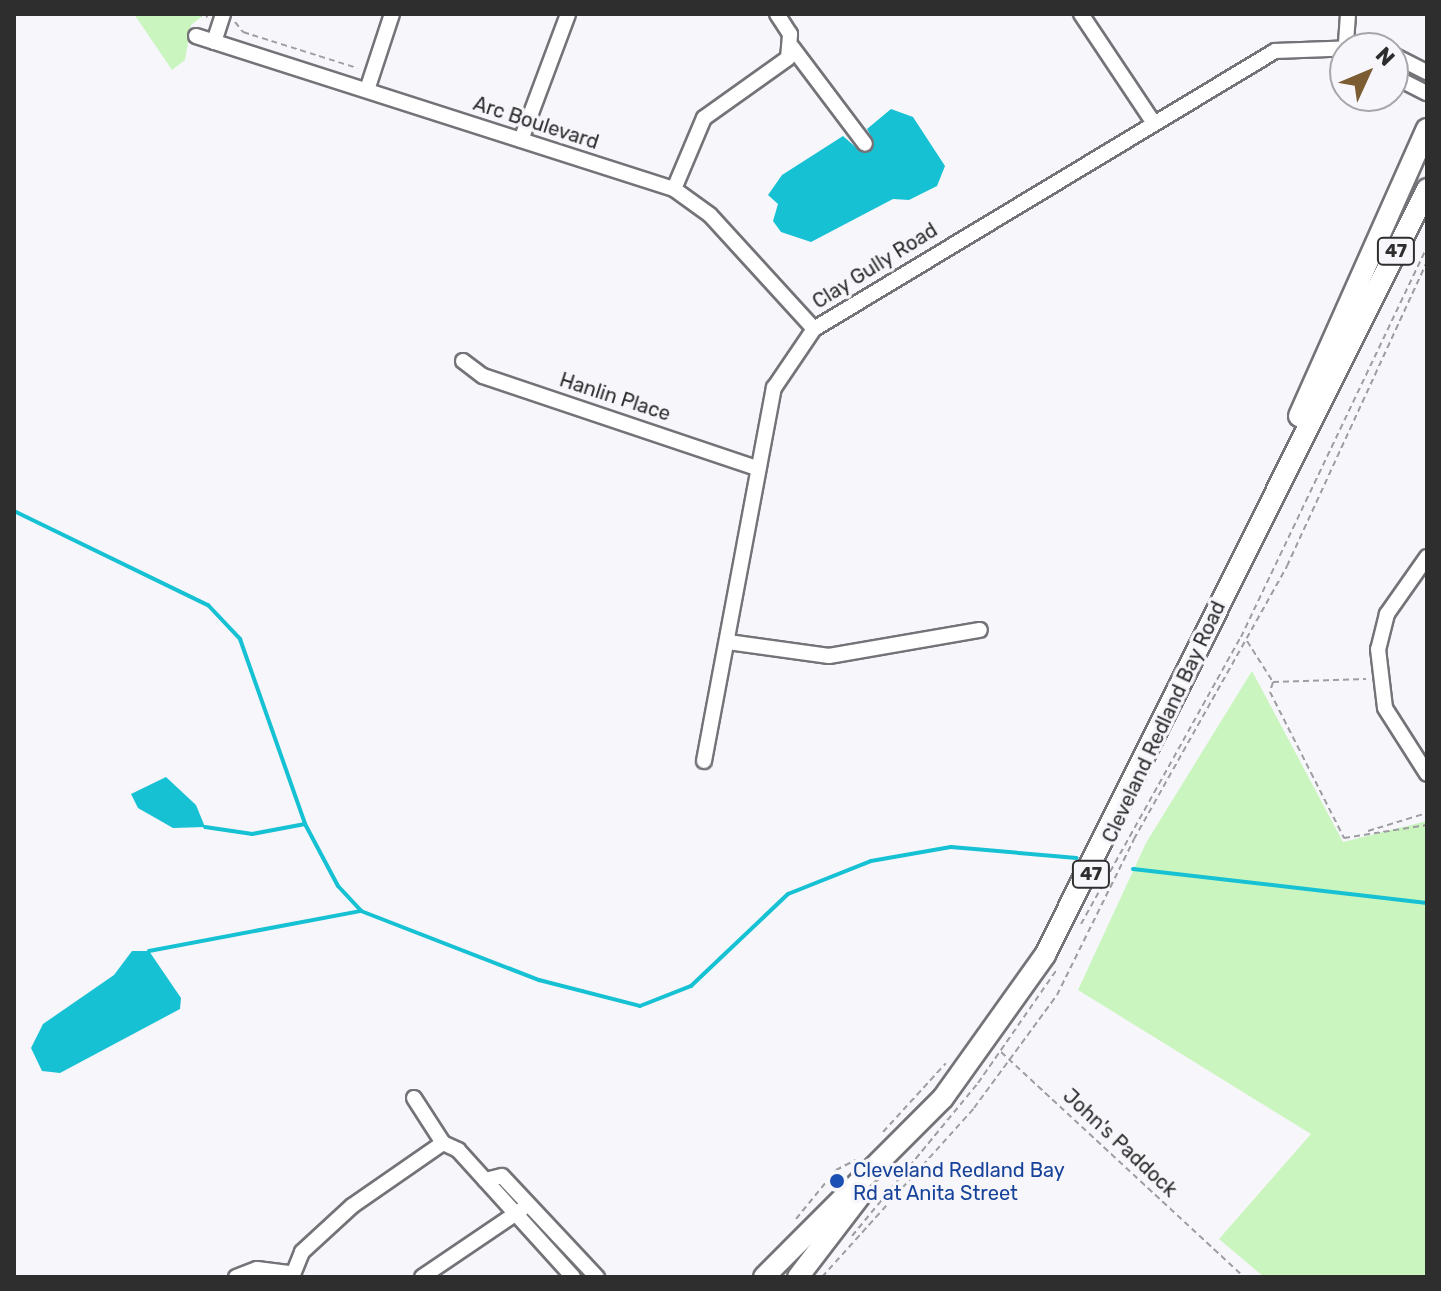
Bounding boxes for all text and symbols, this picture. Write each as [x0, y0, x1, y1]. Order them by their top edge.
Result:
north arrow [1329, 32, 1409, 112]
text: N [1370, 41, 1400, 71]
street label: Arc Boulevard [470, 91, 602, 155]
street label: Clay Gully Road [808, 218, 942, 314]
road number: 47 [1376, 237, 1416, 265]
street label: Hanlin Place [557, 368, 673, 426]
street label: Cleveland Redland Bay Road [1097, 597, 1231, 847]
road number: 47 [1071, 860, 1111, 888]
street label: John's Paddock [1058, 1084, 1182, 1202]
place label: Cleveland Redland Bay Rd at Anita Street [853, 1158, 1065, 1205]
marker: Cleveland Redland Bay Rd at Anita Street [828, 1172, 846, 1190]

